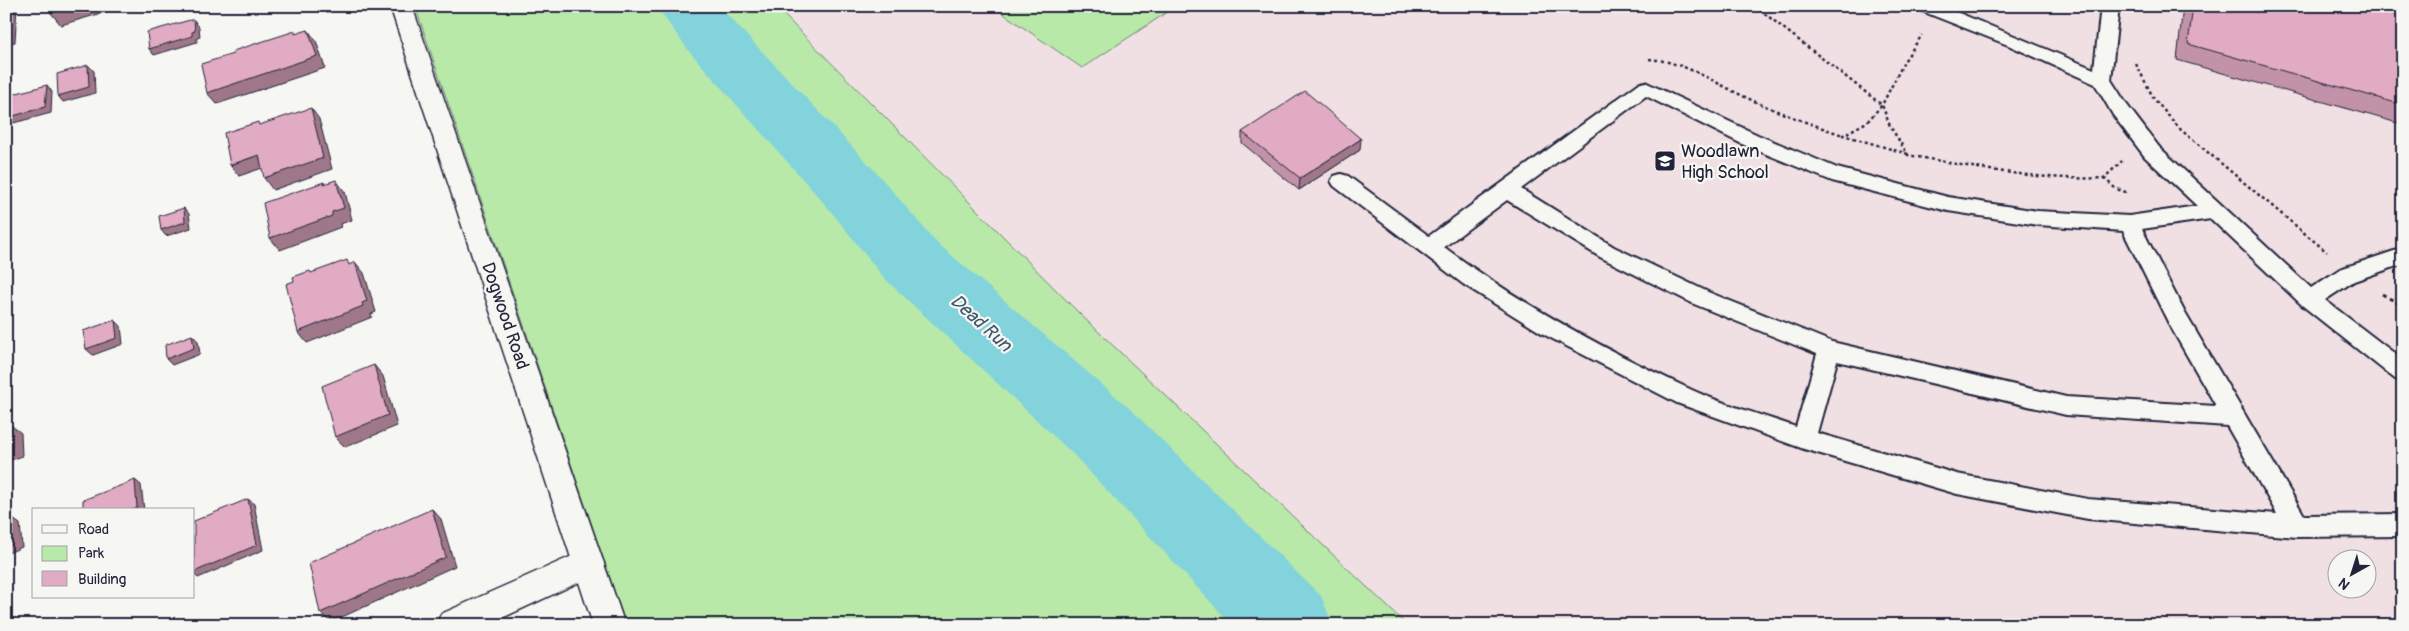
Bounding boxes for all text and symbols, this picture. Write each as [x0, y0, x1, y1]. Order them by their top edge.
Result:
place label: Woodlawn High School [1681, 140, 1769, 184]
school or university icon: Woodlawn High School [1653, 149, 1677, 173]
street label: Dogwood Road [476, 260, 534, 372]
water label: Dead Run [945, 289, 1018, 358]
legend [32, 508, 195, 598]
text: Road [78, 520, 109, 539]
text: Park [78, 544, 105, 563]
north arrow [2326, 548, 2376, 598]
text: Building [78, 570, 126, 589]
text: N [2335, 574, 2353, 593]

